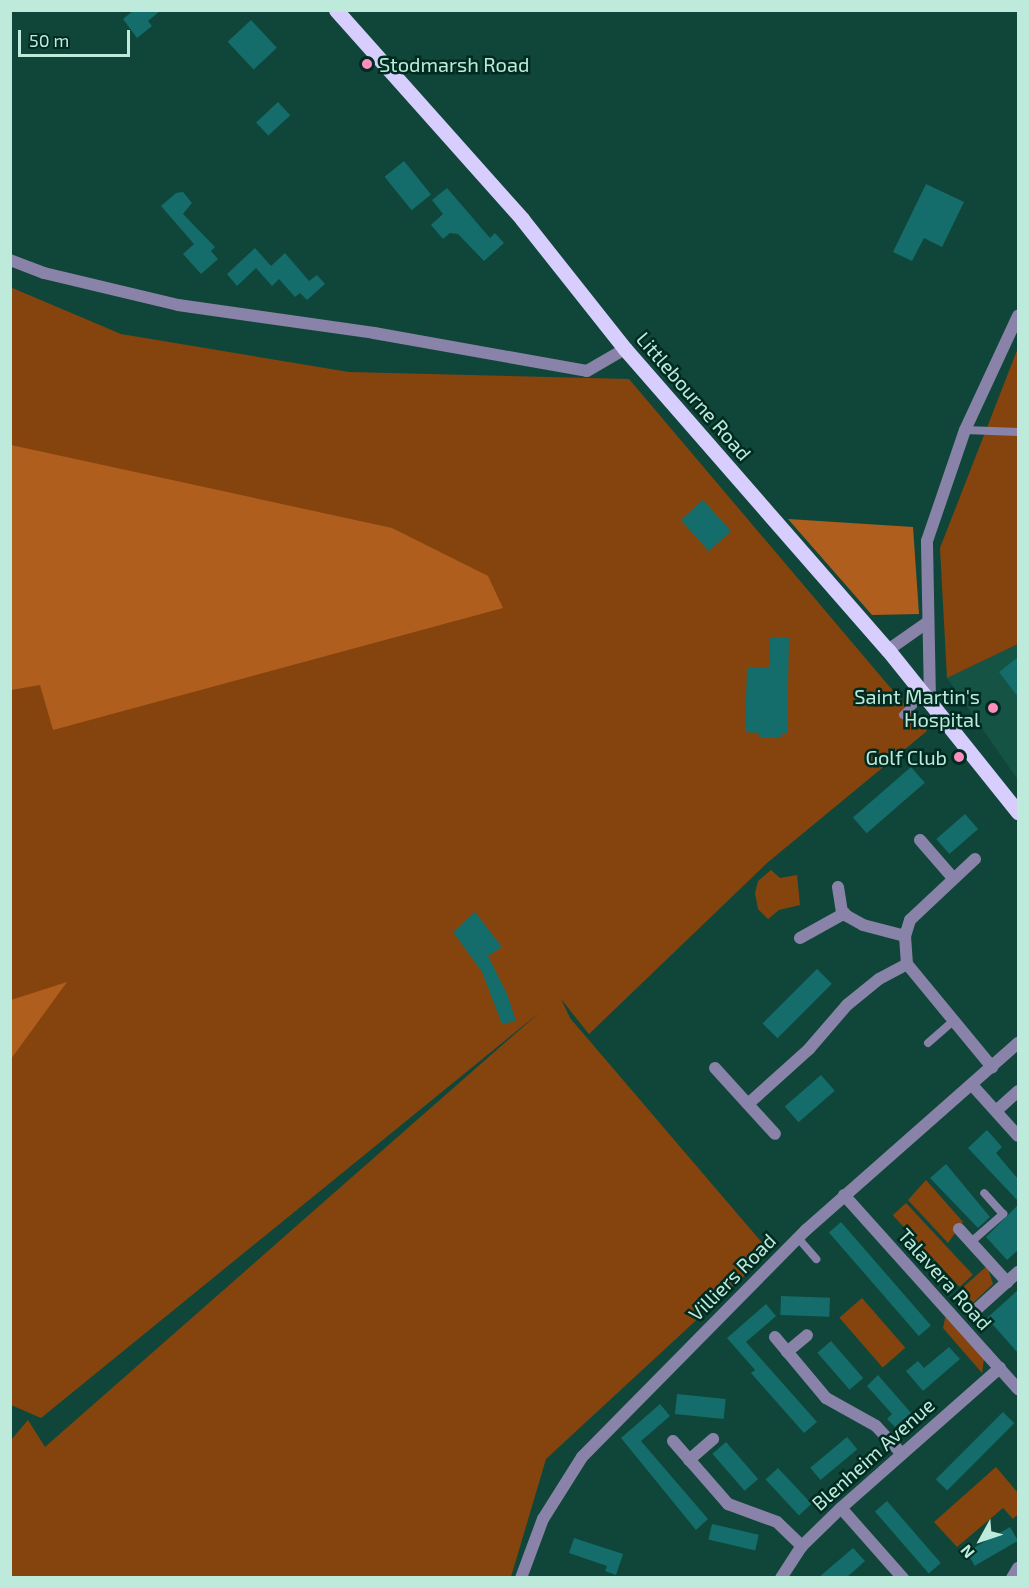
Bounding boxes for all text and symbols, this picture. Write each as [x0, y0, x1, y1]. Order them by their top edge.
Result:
scale bar [21, 18, 134, 56]
text: 50 m [29, 29, 69, 51]
place label: Stodmarsh Road [379, 52, 529, 76]
marker: Stodmarsh Road [360, 57, 374, 71]
street label: Littlebourne Road [632, 327, 756, 465]
place label: Saint Martin's Hospital [854, 684, 980, 731]
marker: Saint Martin's Hospital [984, 699, 1002, 717]
place label: Golf Club [865, 745, 947, 769]
marker: Golf Club [952, 750, 966, 764]
street label: Talavera Road [893, 1223, 997, 1335]
street label: Villiers Road [683, 1228, 781, 1326]
street label: Blenheim Avenue [807, 1393, 939, 1515]
north arrow [951, 1510, 1011, 1570]
text: N [956, 1541, 978, 1562]

